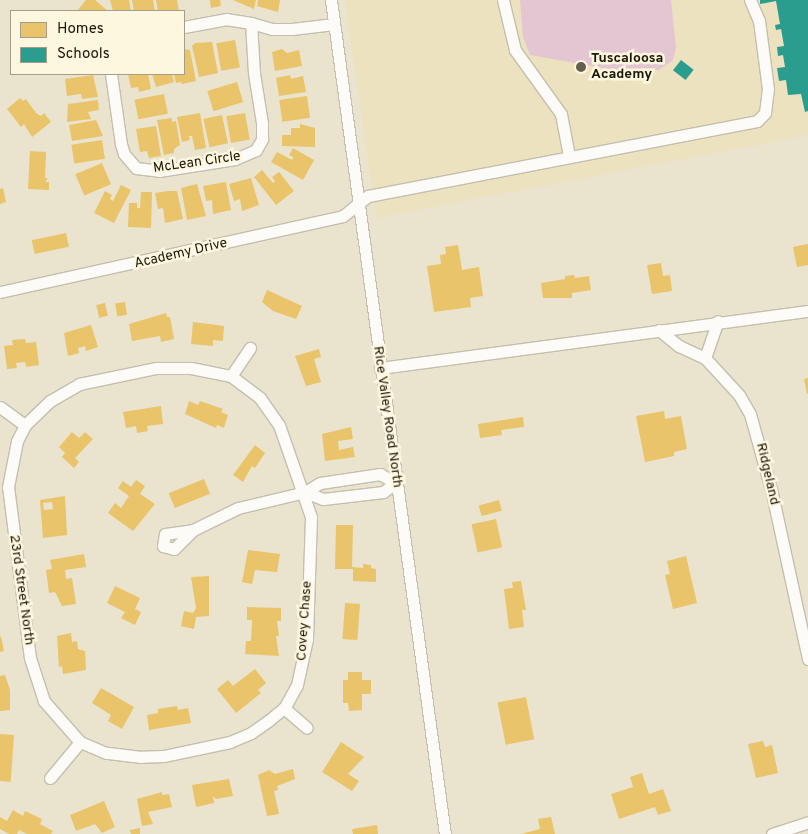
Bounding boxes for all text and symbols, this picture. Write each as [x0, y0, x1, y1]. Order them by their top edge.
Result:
legend [10, 10, 185, 75]
text: Homes [57, 20, 104, 39]
text: Schools [57, 45, 110, 64]
place label: Tuscaloosa Academy [591, 51, 663, 84]
marker: Tuscaloosa Academy [575, 61, 587, 73]
street label: McLean Circle [152, 149, 242, 177]
street label: Academy Drive [133, 235, 229, 273]
street label: Rice Valley Road North [369, 345, 405, 489]
street label: Ridgeland [752, 441, 782, 507]
street label: 23rd Street North [5, 534, 37, 646]
street label: Covey Chase [294, 580, 316, 662]

